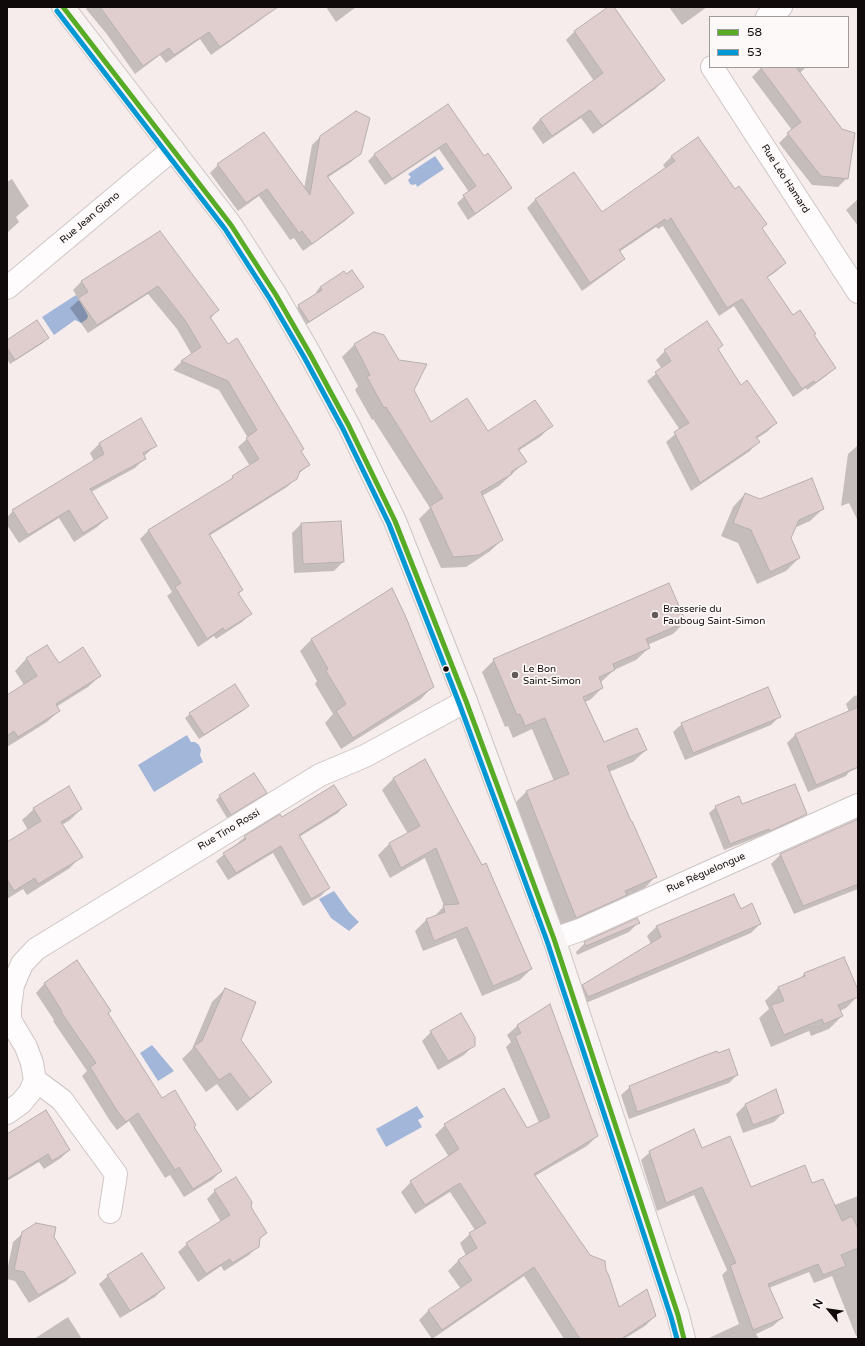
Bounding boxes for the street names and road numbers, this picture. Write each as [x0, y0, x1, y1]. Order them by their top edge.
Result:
street label: Rue Léo Hamard [758, 142, 812, 216]
street label: Rue Jean Giono [58, 189, 122, 247]
street label: Rue Tino Rossi [196, 807, 262, 853]
street label: Rue Réguelongue [665, 850, 747, 896]

